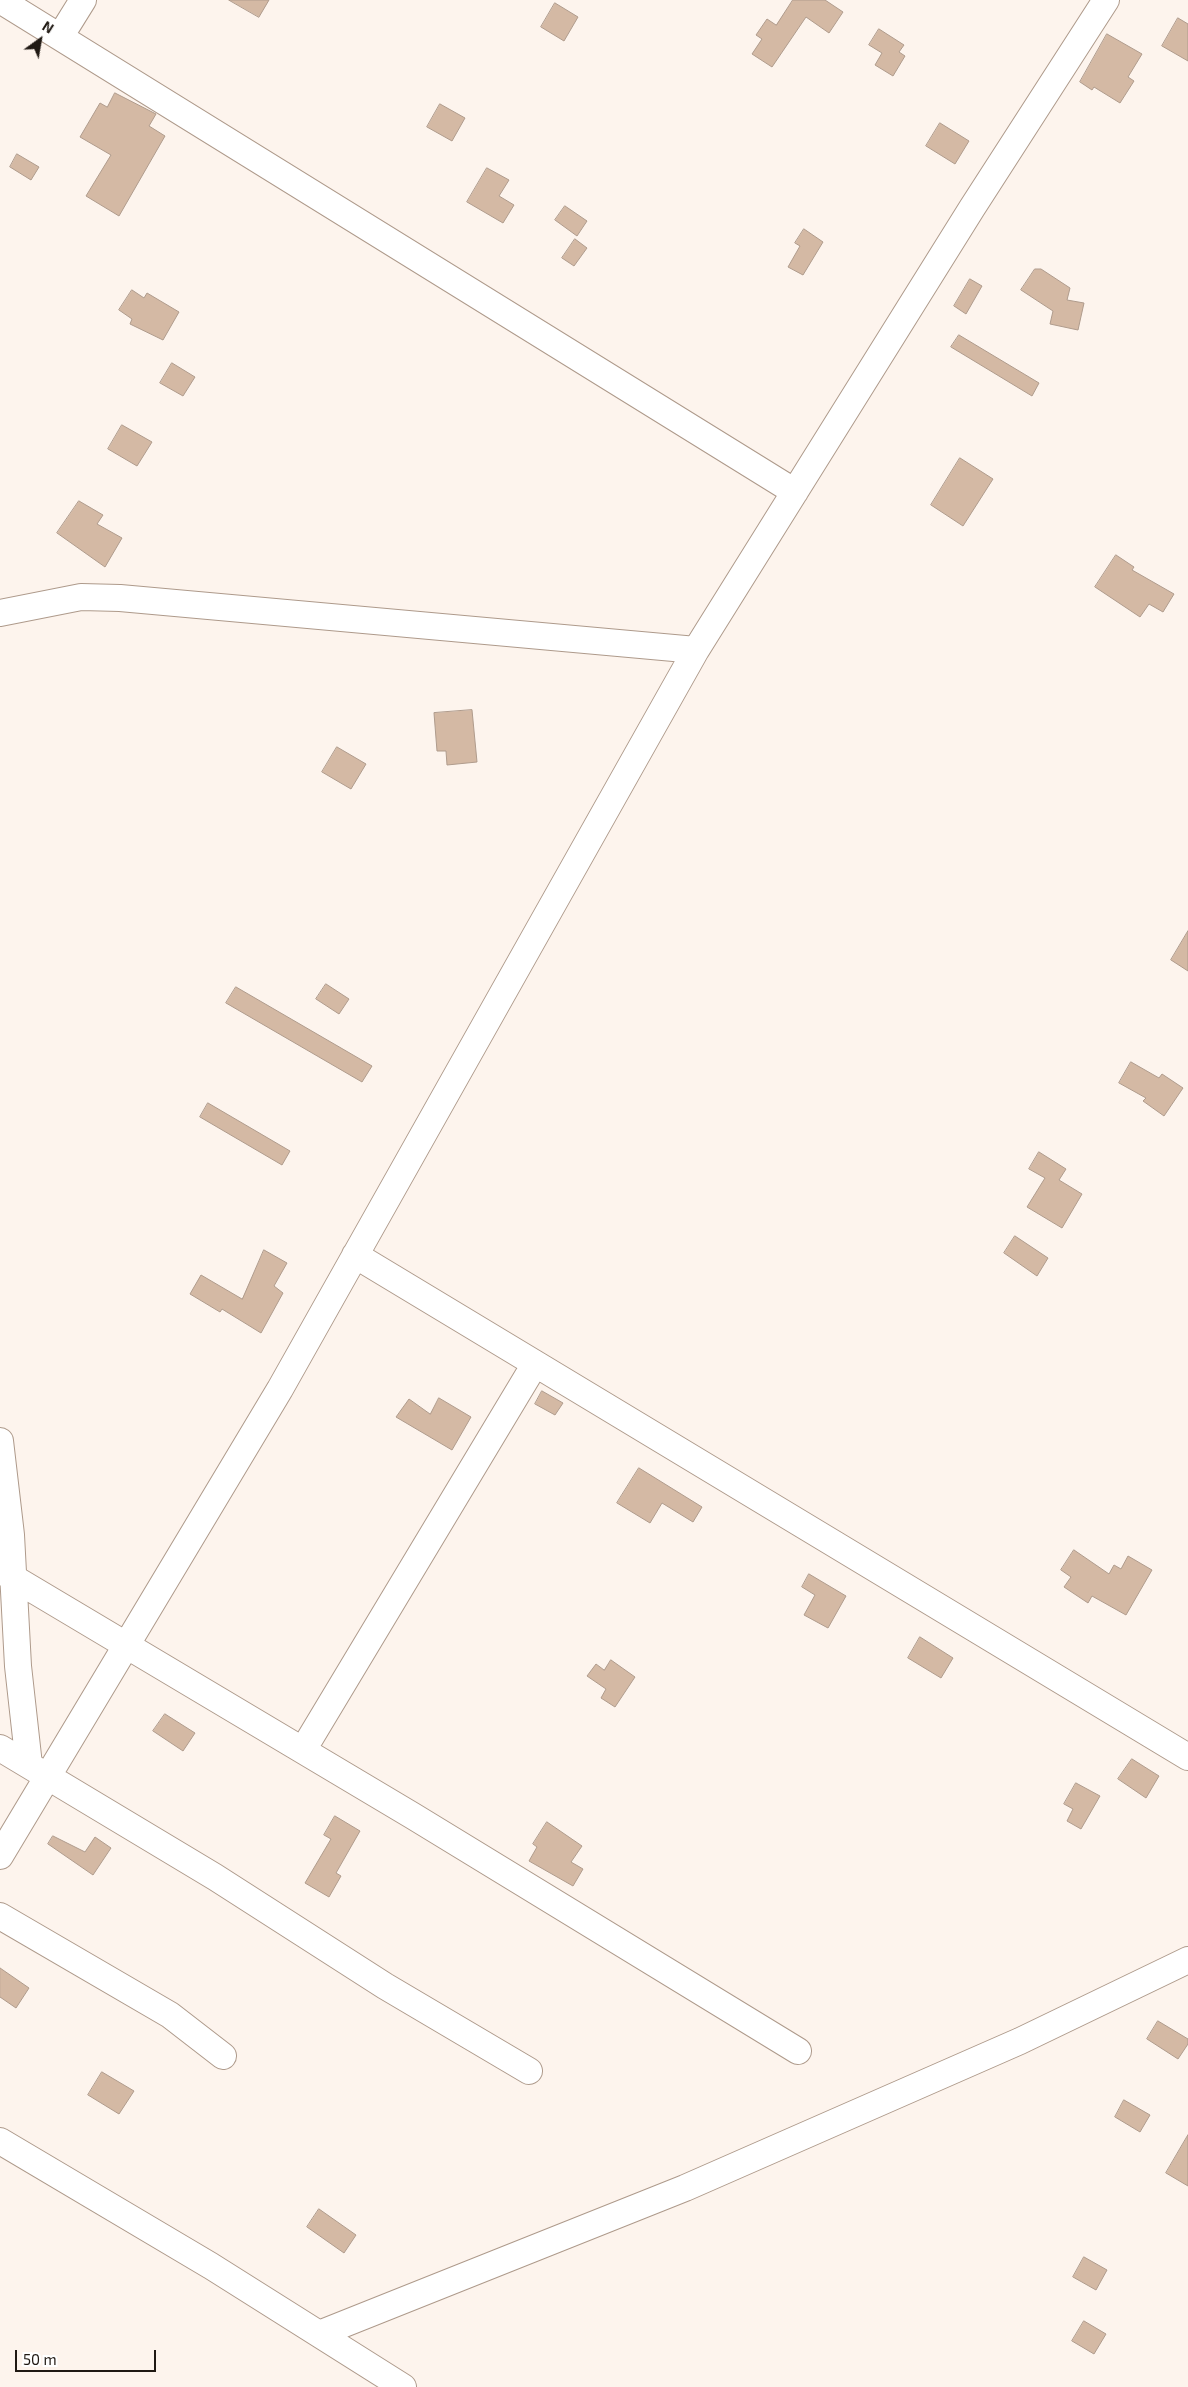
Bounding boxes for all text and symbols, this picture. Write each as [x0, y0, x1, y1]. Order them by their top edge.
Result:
north arrow [15, 15, 65, 65]
text: N [39, 17, 57, 37]
scale bar [18, 2340, 159, 2372]
text: 50 m [23, 2350, 57, 2368]

